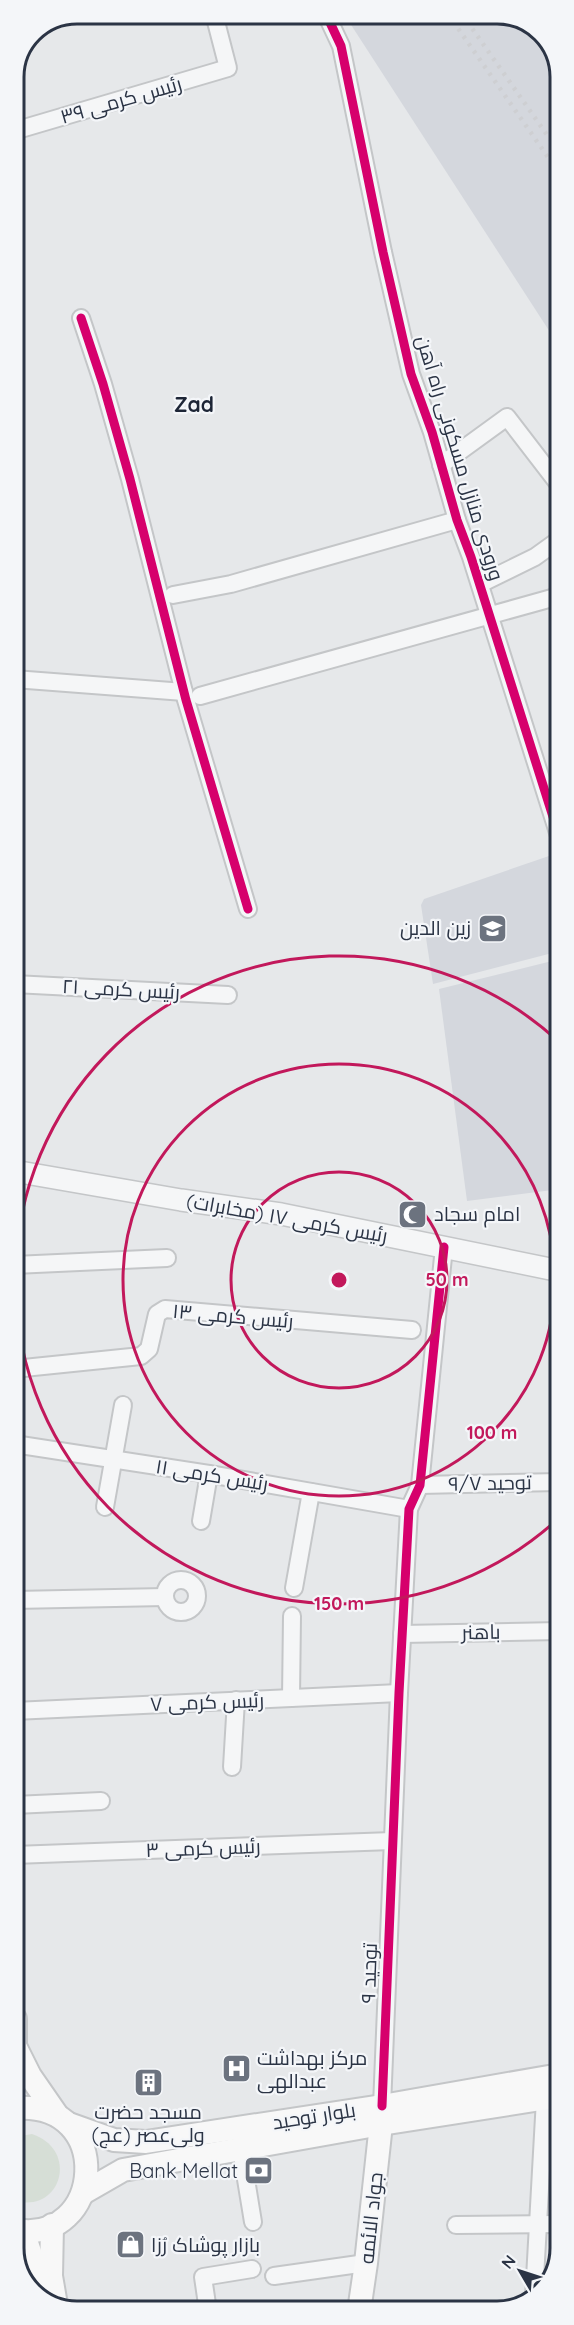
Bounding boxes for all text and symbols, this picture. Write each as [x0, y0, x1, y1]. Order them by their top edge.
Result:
street label: رئیس کرمی ۳۹ [57, 70, 185, 130]
street label: ورودی منازل مسکونی راه آهن [410, 332, 510, 584]
district label: Zad [174, 391, 214, 417]
school or university icon: زین الدین [476, 912, 508, 944]
place label: زین الدین [400, 915, 471, 941]
street label: رئیس کرمی ۲۱ [61, 973, 181, 1005]
street label: رئیس کرمی ۱۷ (مخابرات) [184, 1188, 390, 1248]
mosque icon: امام سجاد [397, 1198, 429, 1230]
place label: امام سجاد [434, 1201, 520, 1228]
text: 50 m [425, 1268, 469, 1291]
centre of rings [329, 1270, 349, 1290]
street label: رئیس کرمی ۱۳ [172, 1298, 294, 1334]
text: 100 m [467, 1421, 517, 1444]
street label: رئیس کرمی ۱۱ [154, 1453, 270, 1497]
street label: توحید ۹/۷ [448, 1469, 533, 1496]
text: 150 m [314, 1592, 364, 1615]
street label: باهنر [460, 1619, 501, 1644]
street label: رئیس کرمی ۷ [150, 1687, 264, 1717]
street label: رئیس کرمی ۳ [145, 1833, 261, 1863]
street label: توحید ۹ [355, 1942, 382, 2004]
place label: مرکز بهداشت عبدالهی [257, 2045, 367, 2094]
hospital icon: مرکز بهداشت عبدالهی [220, 2053, 252, 2085]
building icon: مسجد حضرت ولی‌عصر (عج) [132, 2066, 164, 2098]
street label: بلوار توحید [271, 2097, 357, 2134]
place label: مسجد حضرت ولی‌عصر (عج) [91, 2099, 205, 2149]
bank icon: Bank Mellat [243, 2155, 275, 2187]
place label: Bank Mellat [129, 2158, 238, 2183]
street label: جواد الائمه [353, 2171, 388, 2265]
shop icon: بازار پوشاک رُزا [114, 2229, 146, 2261]
place label: بازار پوشاک رُزا [151, 2232, 260, 2258]
north arrow [490, 2241, 550, 2301]
text: N [497, 2251, 520, 2272]

